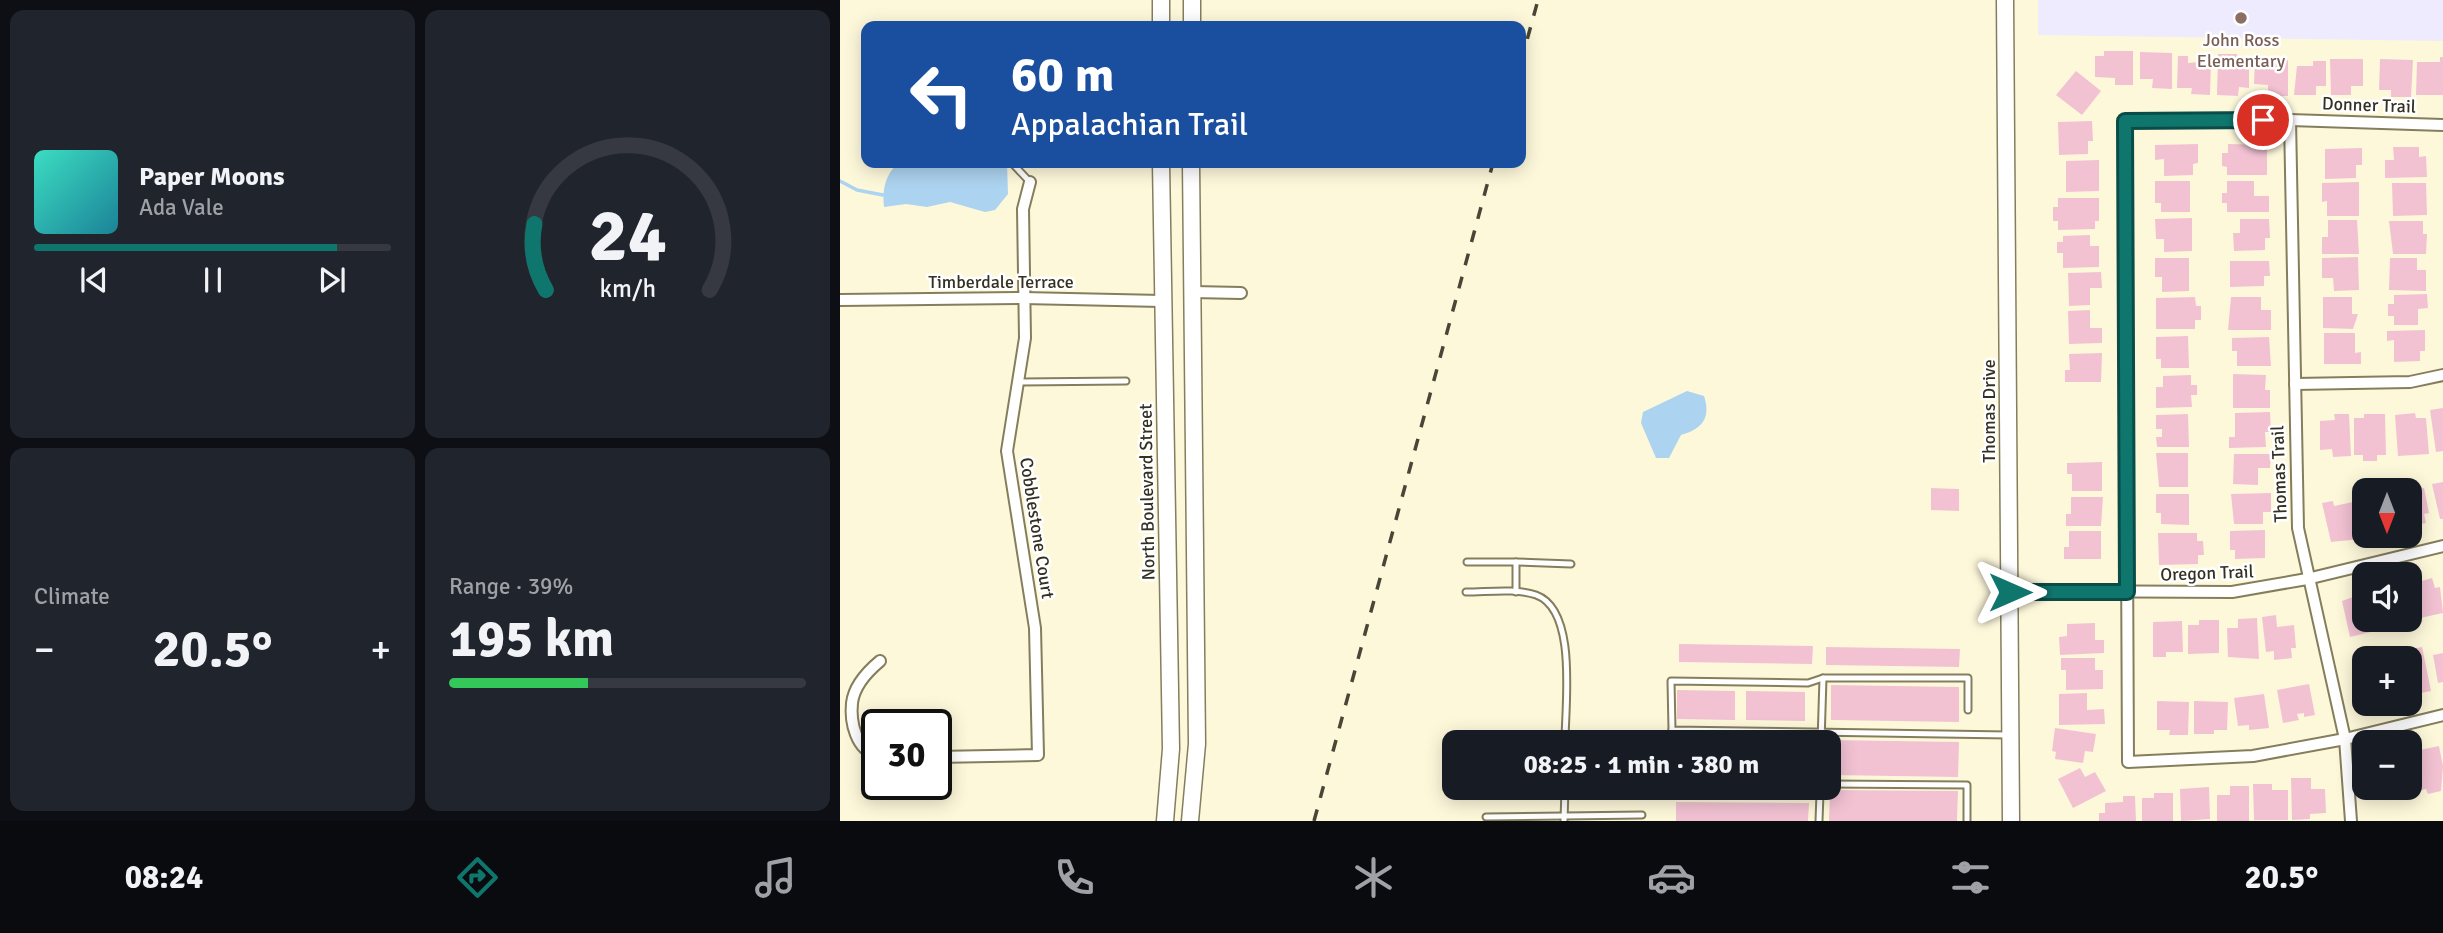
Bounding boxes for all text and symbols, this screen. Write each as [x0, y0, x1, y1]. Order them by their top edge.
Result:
marker: John Ross Elementary [2233, 10, 2249, 26]
place label: John Ross Elementary [2197, 29, 2286, 72]
text: 60 m [1011, 45, 1114, 105]
icon: left [896, 49, 987, 140]
pin [2233, 90, 2293, 150]
street label: Donner Trail [2322, 92, 2416, 118]
icon: arrive [2244, 101, 2282, 139]
text: Appalachian Trail [1011, 105, 1248, 144]
text: Paper Moons [139, 161, 285, 193]
text: Ada Vale [139, 193, 224, 222]
text: 24 [588, 193, 667, 282]
icon: previous [75, 261, 113, 299]
icon: pause [194, 261, 232, 299]
icon: next [313, 261, 351, 299]
street label: Timberdale Terrace [928, 271, 1074, 293]
text: km/h [599, 273, 656, 304]
street label: Thomas Drive [1978, 359, 2000, 463]
street label: North Boulevard Street [1134, 403, 1160, 581]
street label: Thomas Trail [2266, 425, 2292, 523]
street label: Cobblestone Court [1015, 456, 1059, 600]
north arrow [2352, 478, 2422, 548]
map controls [2352, 478, 2422, 800]
position arrow [1973, 555, 2047, 629]
street label: Oregon Trail [2160, 560, 2254, 586]
button: sound [2352, 562, 2422, 632]
text: Range · 39% [449, 572, 573, 601]
text: Climate [34, 582, 110, 611]
text: 195 km [449, 607, 614, 671]
text: 20.5° [153, 617, 272, 681]
text: − [34, 626, 55, 673]
text: + [370, 626, 391, 673]
button: + [2352, 646, 2422, 716]
speed limit sign: 30 [861, 709, 952, 800]
button: − [2352, 730, 2422, 800]
text: 08:25 · 1 min · 380 m [1524, 749, 1759, 781]
icon: directions [453, 853, 502, 902]
icon: music [751, 853, 800, 902]
icon: phone [1050, 853, 1099, 902]
icon: climate [1349, 853, 1398, 902]
icon: car [1647, 853, 1696, 902]
icon: filters [1946, 853, 1995, 902]
text: 08:24 [125, 858, 203, 897]
text: 20.5° [2244, 858, 2318, 897]

